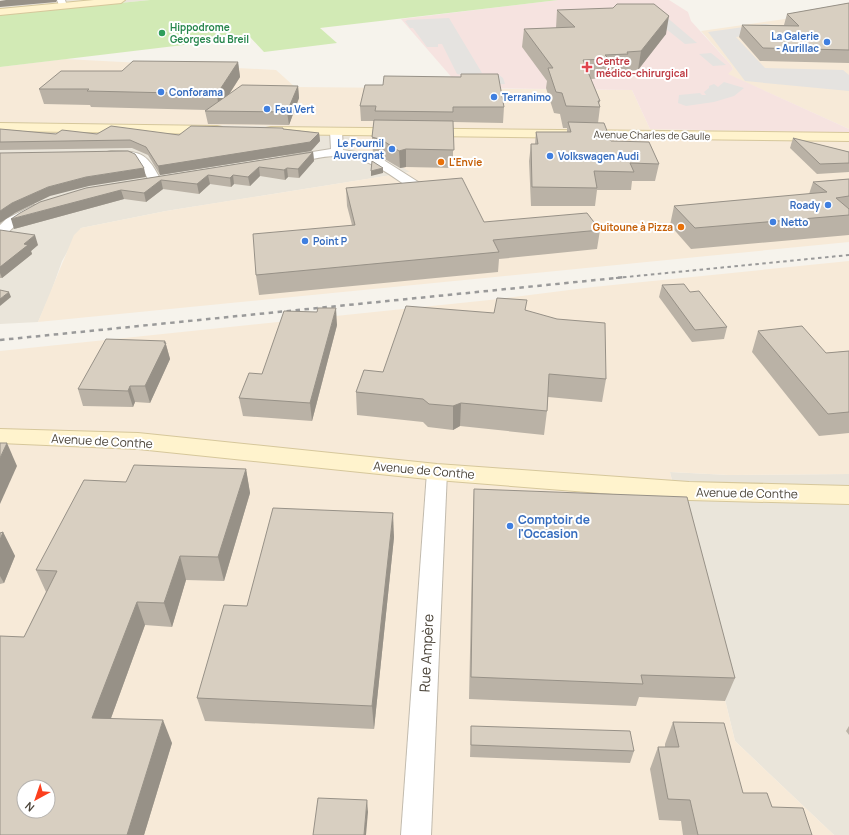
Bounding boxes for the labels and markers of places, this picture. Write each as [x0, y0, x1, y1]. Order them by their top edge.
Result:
place label: Hippodrome Georges du Breil [170, 20, 249, 46]
marker: Hippodrome Georges du Breil [157, 28, 167, 38]
place label: La Galerie - Aurillac [771, 29, 819, 55]
marker: La Galerie - Aurillac [822, 37, 832, 47]
place label: Centre médico-chirurgical [596, 54, 688, 80]
marker: Centre médico-chirurgical [581, 61, 593, 73]
place label: Conforama [169, 85, 223, 99]
marker: Conforama [156, 87, 166, 97]
place label: Terranimo [502, 90, 551, 104]
marker: Terranimo [489, 92, 499, 102]
place label: Feu Vert [275, 102, 315, 116]
marker: Feu Vert [262, 104, 272, 114]
place label: Le Fournil Auvergnat [333, 136, 384, 162]
marker: Le Fournil Auvergnat [387, 144, 397, 154]
place label: Volkswagen Audi [558, 149, 639, 163]
marker: Volkswagen Audi [545, 151, 555, 161]
place label: L'Envie [449, 155, 482, 169]
marker: L'Envie [436, 157, 446, 167]
place label: Roady [790, 198, 820, 212]
marker: Roady [823, 200, 833, 210]
place label: Netto [781, 215, 808, 229]
marker: Netto [768, 217, 778, 227]
place label: Guitoune à Pizza [593, 220, 673, 234]
marker: Guitoune à Pizza [676, 222, 686, 232]
place label: Point P [313, 234, 348, 248]
marker: Point P [300, 236, 310, 246]
place label: Comptoir de l'Occasion [518, 511, 590, 542]
marker: Comptoir de l'Occasion [505, 521, 515, 531]

